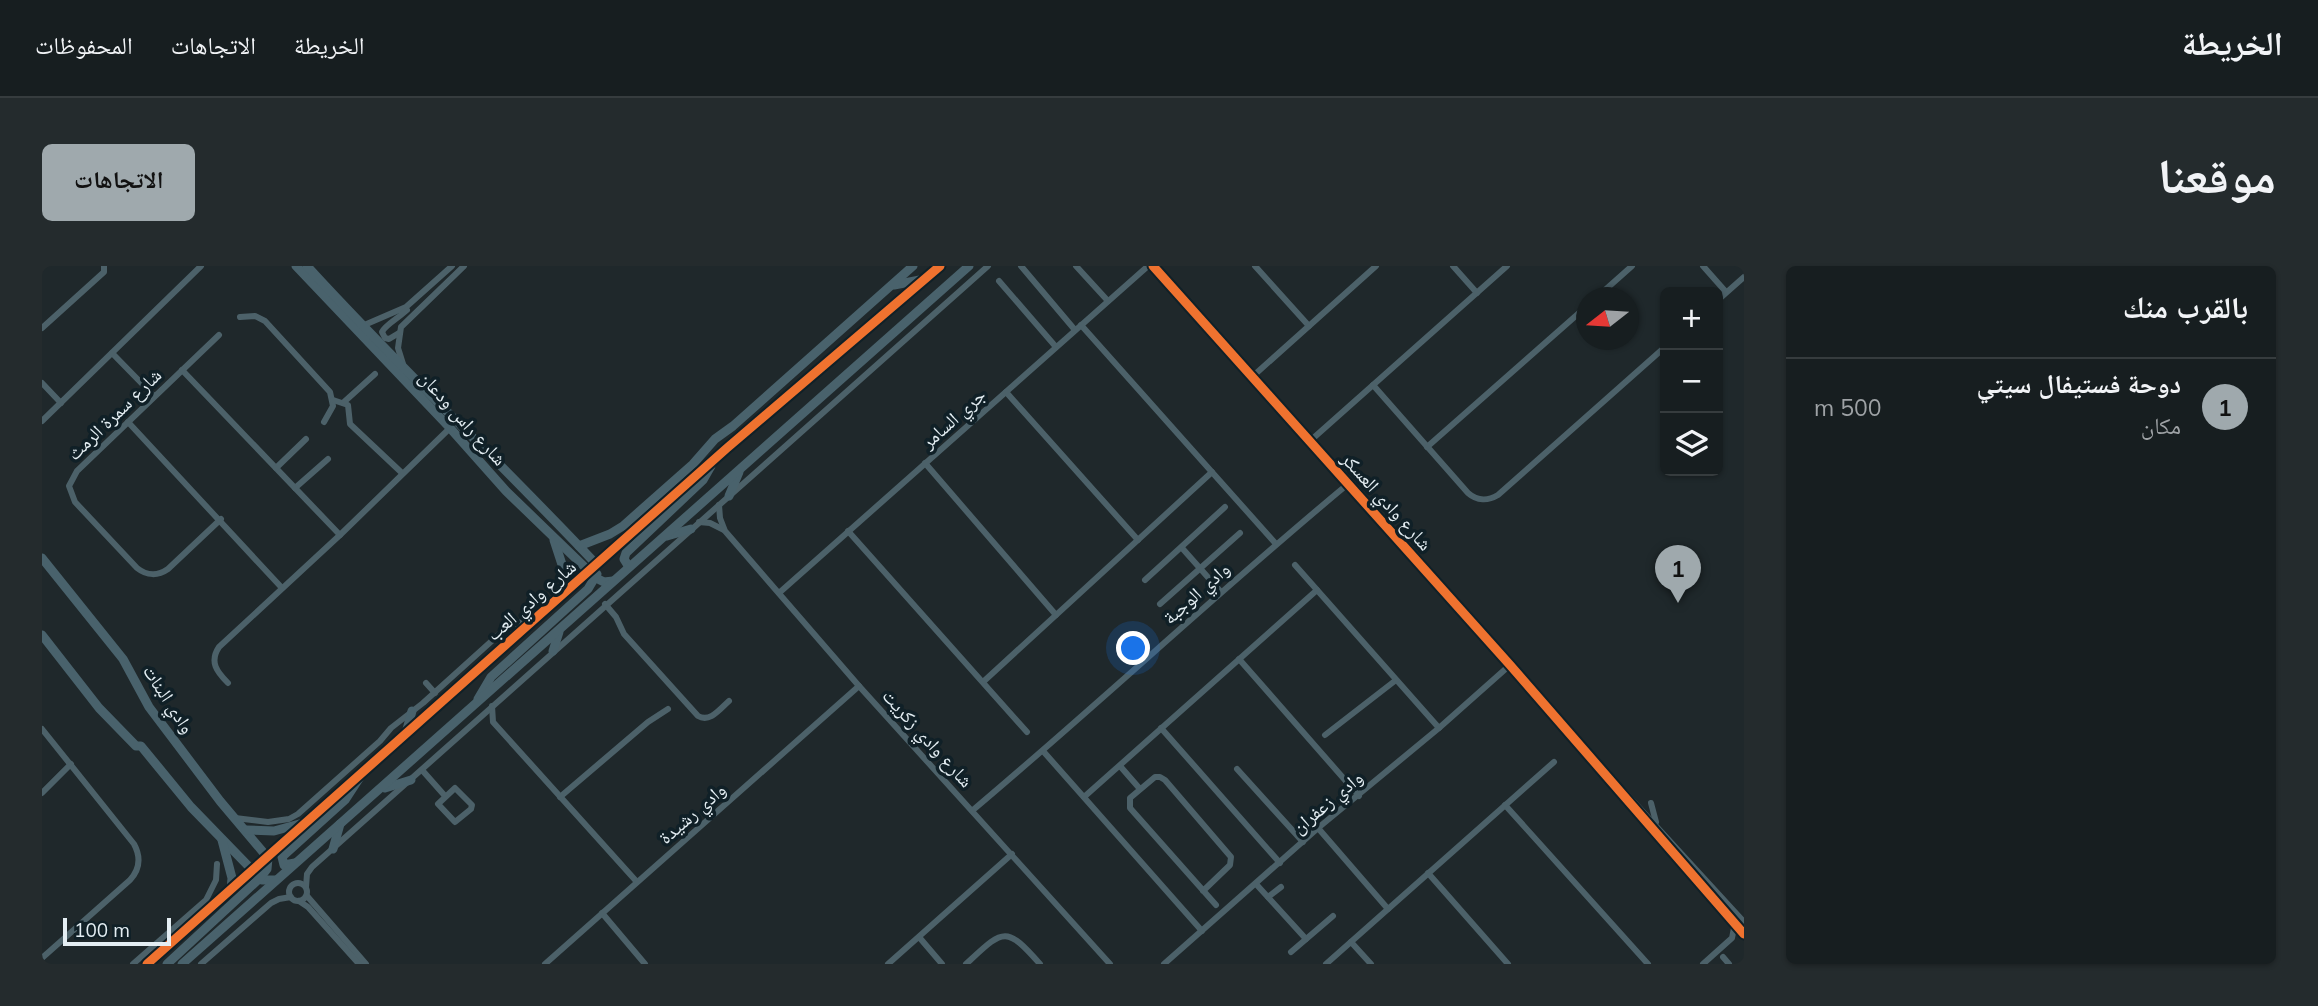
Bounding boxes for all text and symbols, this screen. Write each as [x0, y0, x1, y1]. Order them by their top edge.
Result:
text: الخريطة [2182, 22, 2283, 63]
text: المحفوظات [35, 30, 133, 60]
text: الاتجاهات [171, 30, 256, 60]
text: الخريطة [294, 30, 365, 60]
button: الاتجاهات [42, 144, 195, 221]
text: موقعنا [2158, 144, 2276, 205]
north arrow [1576, 287, 1639, 350]
map controls [1660, 287, 1723, 476]
button: + [1660, 287, 1723, 350]
text: بالقرب منك [2123, 288, 2248, 326]
button: − [1660, 350, 1723, 413]
street label: شارع سمرة الرمث [62, 363, 166, 465]
street label: شارع راس ودعان [414, 366, 512, 470]
text: دوحة فستيفال سيتي [1977, 367, 2181, 400]
street label: جري السامر [915, 383, 993, 457]
text: 500 m [1814, 393, 1882, 422]
text: 1 [2218, 393, 2232, 422]
text: مكان [2141, 411, 2181, 440]
button: layers [1660, 413, 1723, 476]
street label: شارع وادي العسكر [1333, 446, 1438, 558]
pin: 1 [1655, 545, 1701, 603]
street label: شارع وادي العب [481, 555, 583, 648]
street label: وادي الوجبة [1158, 557, 1237, 632]
your location [1116, 631, 1150, 665]
street label: وادي البنات [135, 660, 200, 740]
street label: شارع وادي زكريت [875, 684, 978, 795]
street label: وادي زعفران [1286, 765, 1370, 842]
street label: وادي رشيدة [653, 777, 733, 852]
scale bar [63, 915, 172, 947]
text: 100 m [74, 918, 130, 942]

